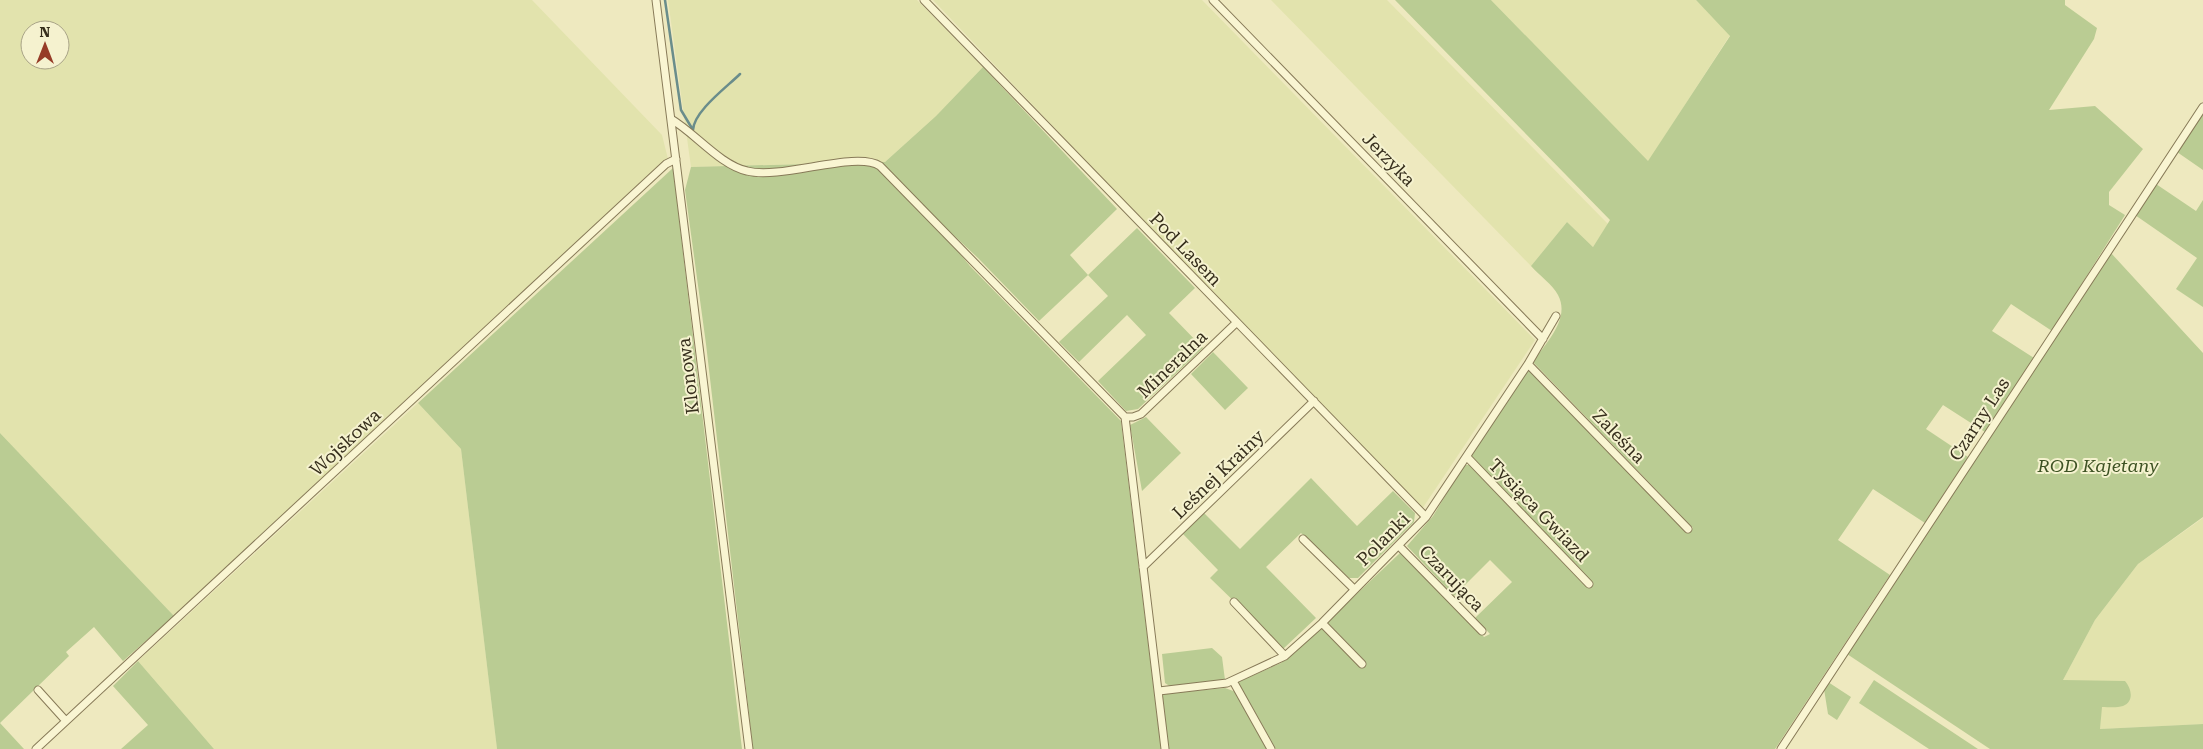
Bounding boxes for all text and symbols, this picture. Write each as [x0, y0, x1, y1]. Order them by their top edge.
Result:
north arrow [20, 20, 70, 70]
text: N [40, 24, 51, 40]
street label: Jerzyka [1358, 128, 1420, 191]
street label: Pod Lasem [1146, 208, 1226, 290]
street label: Mineralna [1133, 326, 1211, 402]
street label: Klonowa [673, 337, 703, 415]
street label: Czarny Las [1944, 374, 2014, 464]
street label: Wojskowa [306, 404, 385, 480]
street label: Zaleśna [1588, 405, 1650, 467]
street label: Leśnej Krainy [1168, 425, 1268, 523]
street label: Tysiąca Gwiazd [1485, 454, 1594, 566]
park label: ROD Kajetany [2037, 455, 2159, 476]
street label: Polanki [1352, 508, 1414, 570]
street label: Czarująca [1415, 540, 1489, 616]

